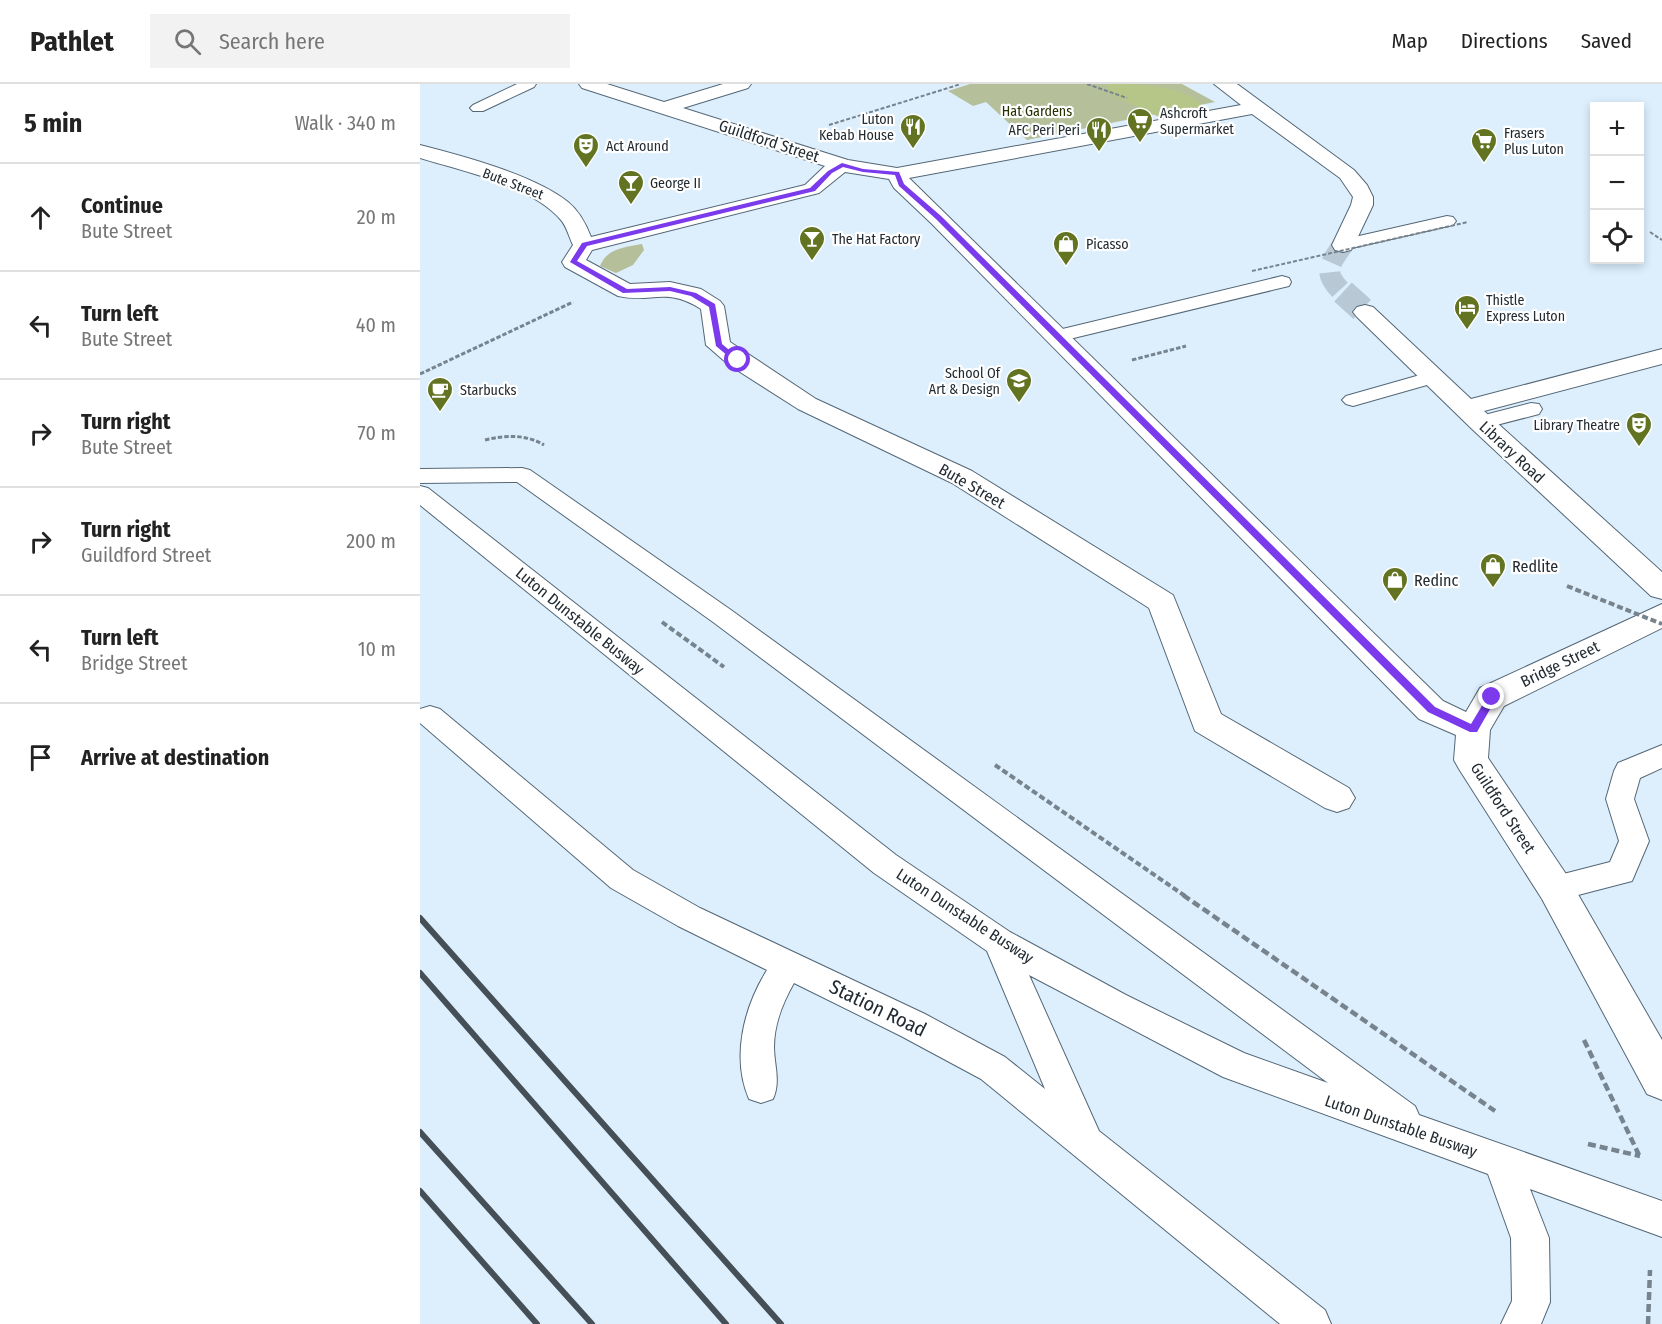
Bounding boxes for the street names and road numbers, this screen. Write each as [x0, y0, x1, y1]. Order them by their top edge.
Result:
street label: Guildford Street [716, 116, 822, 166]
street label: Bute Street [480, 165, 546, 204]
street label: Library Road [1475, 417, 1549, 487]
street label: Bute Street [936, 459, 1009, 513]
street label: Luton Dunstable Busway [512, 563, 649, 679]
street label: Bridge Street [1518, 636, 1603, 691]
street label: Guildford Street [1467, 759, 1540, 858]
street label: Luton Dunstable Busway [893, 864, 1038, 968]
street label: Station Road [826, 974, 930, 1042]
street label: Luton Dunstable Busway [1322, 1091, 1480, 1161]

